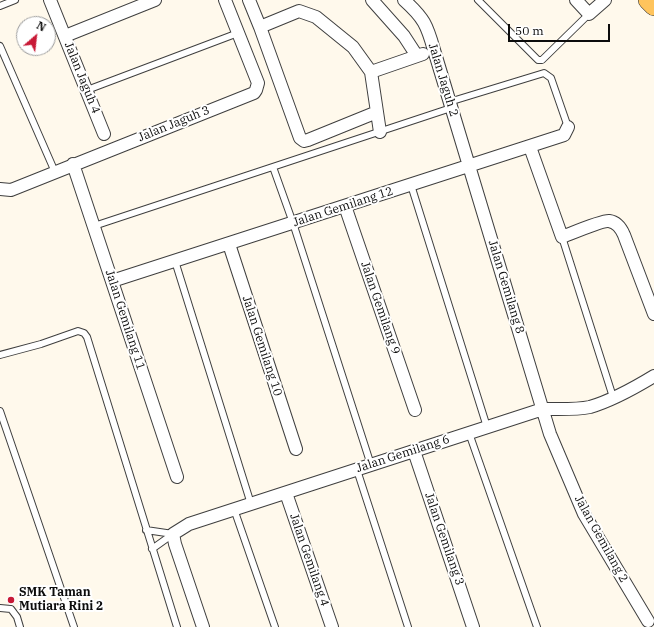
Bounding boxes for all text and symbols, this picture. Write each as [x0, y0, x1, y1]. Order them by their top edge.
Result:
north arrow [16, 16, 56, 56]
scale bar [510, 16, 612, 42]
text: N [34, 18, 48, 35]
text: 50 m [515, 23, 544, 38]
street label: Jalan Jaguh 4 [61, 40, 103, 116]
street label: Jalan Jaguh 2 [425, 42, 461, 118]
street label: Jalan Jaguh 3 [136, 103, 212, 145]
street label: Jalan Gemilang 12 [291, 184, 395, 230]
street label: Jalan Gemilang 8 [485, 238, 527, 336]
street label: Jalan Gemilang 9 [357, 260, 403, 356]
street label: Jalan Gemilang 11 [102, 268, 148, 372]
street label: Jalan Gemilang 10 [239, 294, 285, 398]
street label: Jalan Gemilang 6 [355, 432, 451, 476]
street label: Jalan Gemilang 3 [421, 491, 467, 587]
street label: Jalan Gemilang 2 [571, 493, 631, 585]
street label: Jalan Gemilang 4 [286, 512, 332, 608]
place label: SMK Taman Mutiara Rini 2 [19, 586, 103, 614]
marker: SMK Taman Mutiara Rini 2 [6, 595, 16, 605]

